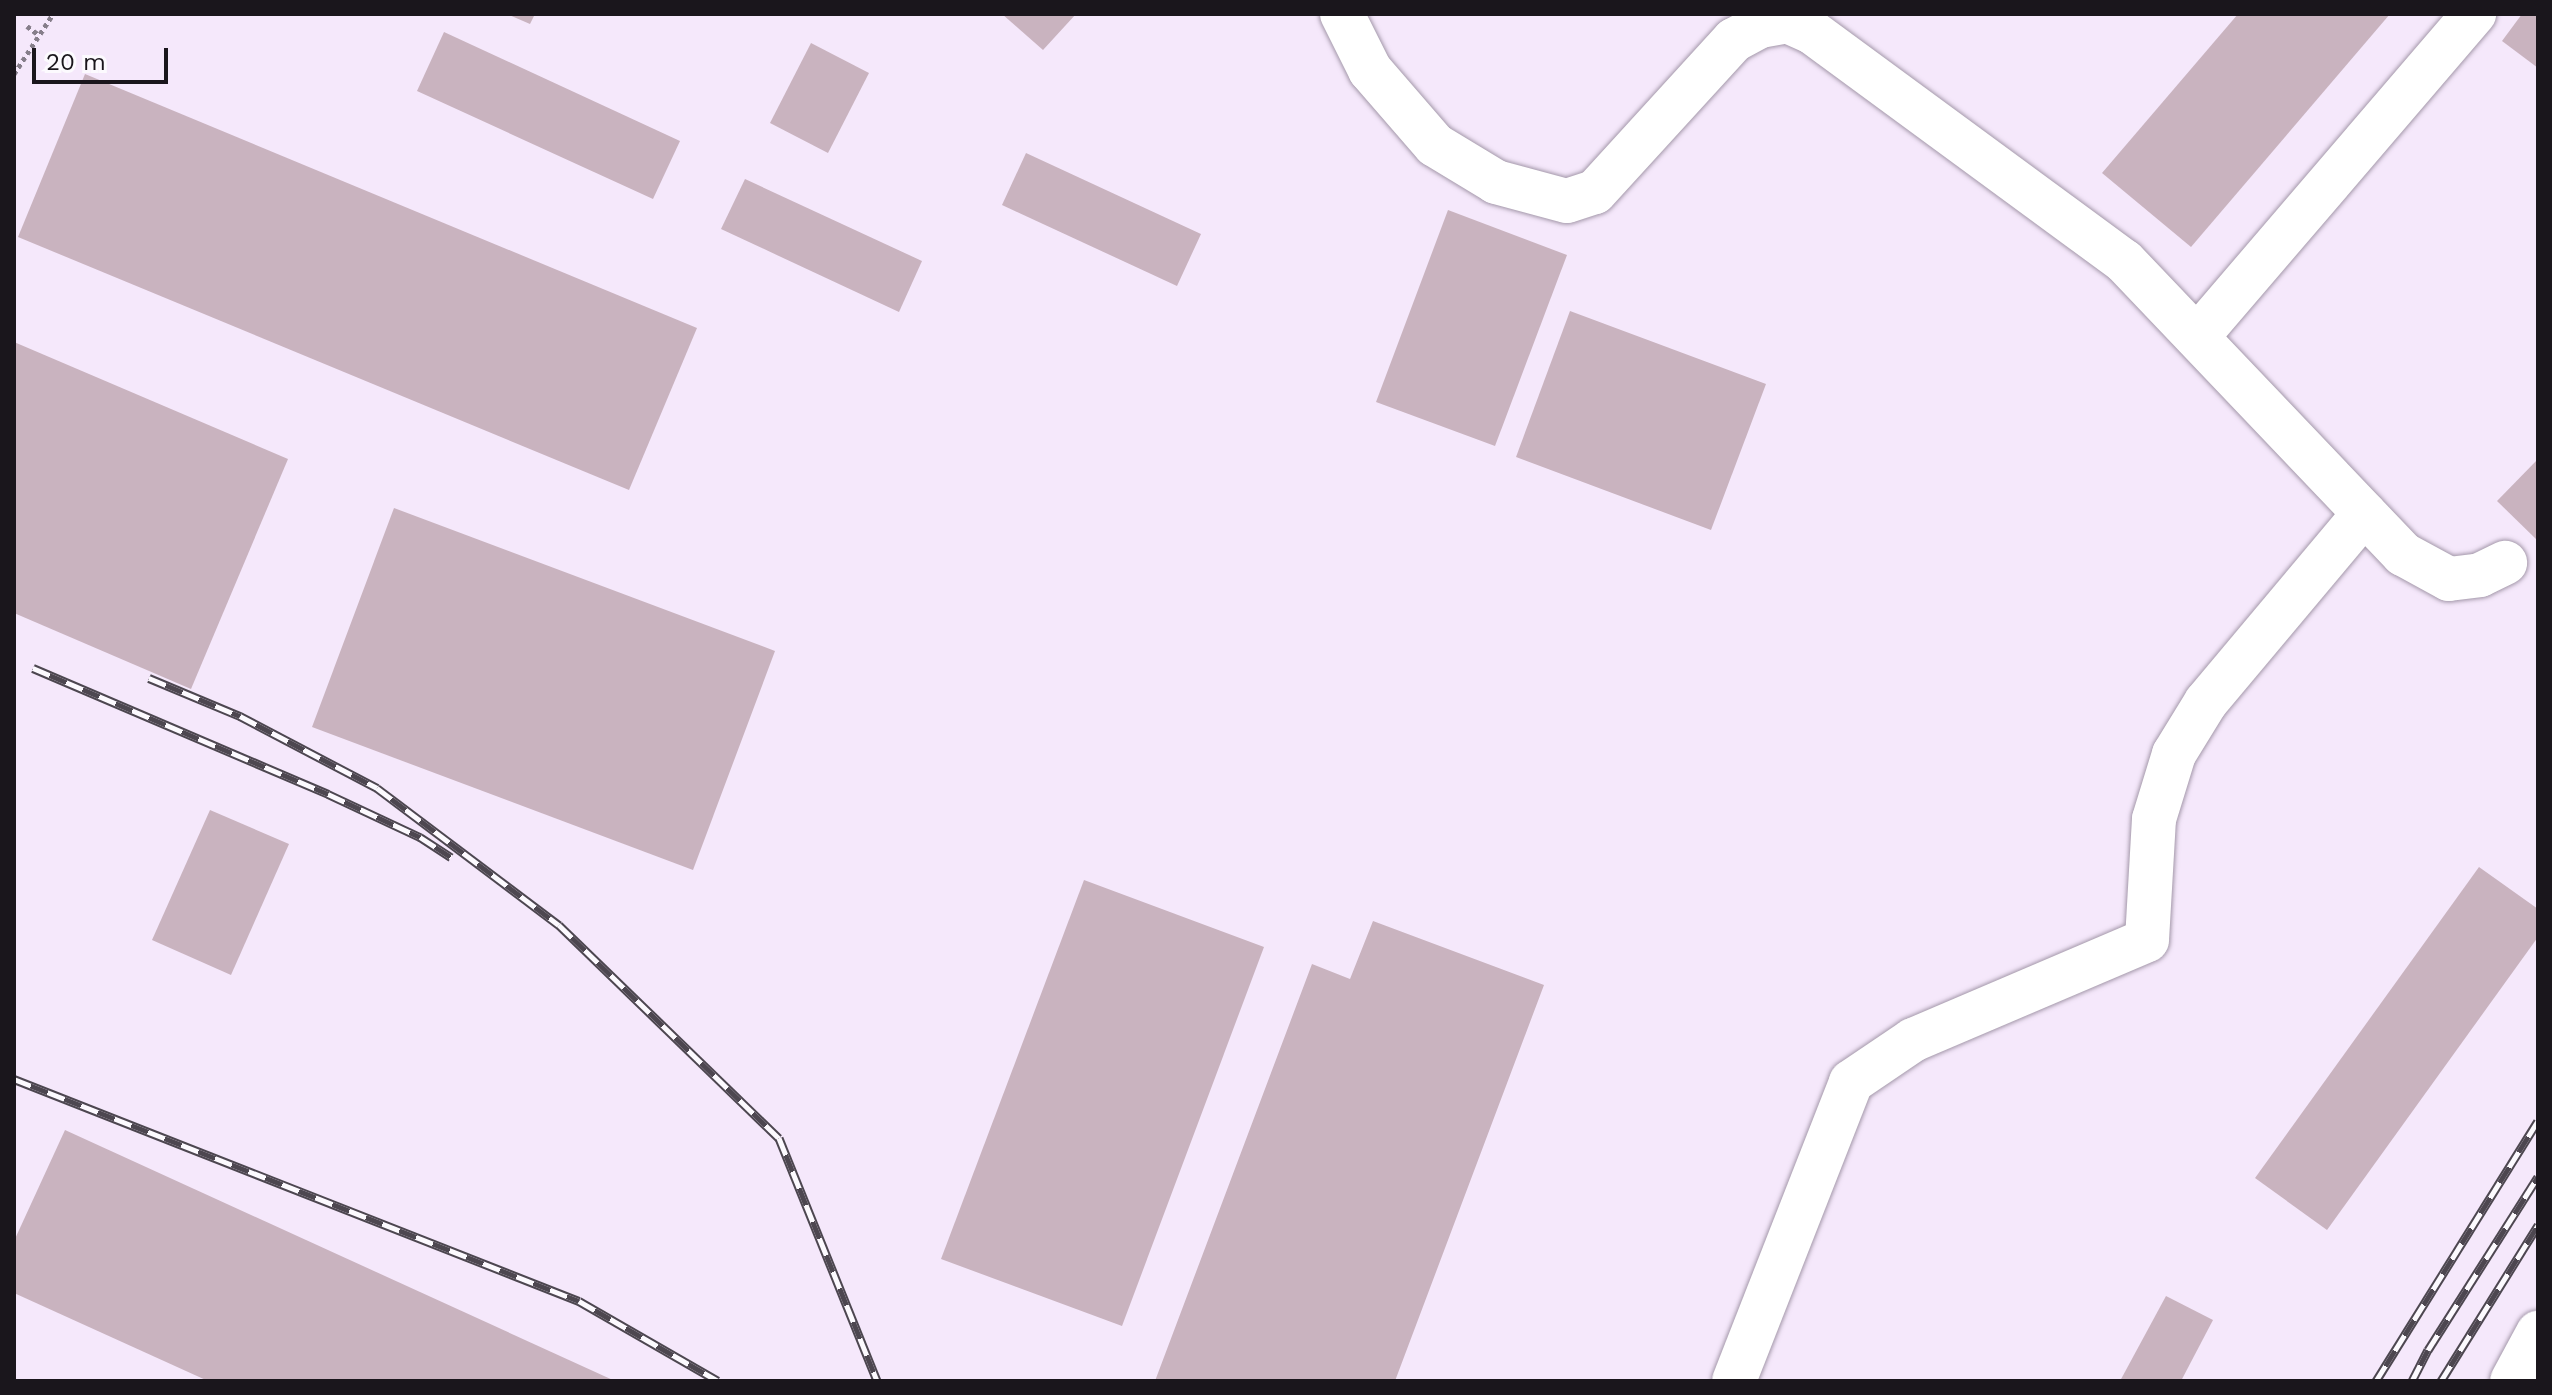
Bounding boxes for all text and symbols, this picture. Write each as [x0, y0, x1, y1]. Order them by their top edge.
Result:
scale bar [36, 32, 172, 82]
text: 20 m [46, 48, 106, 76]

